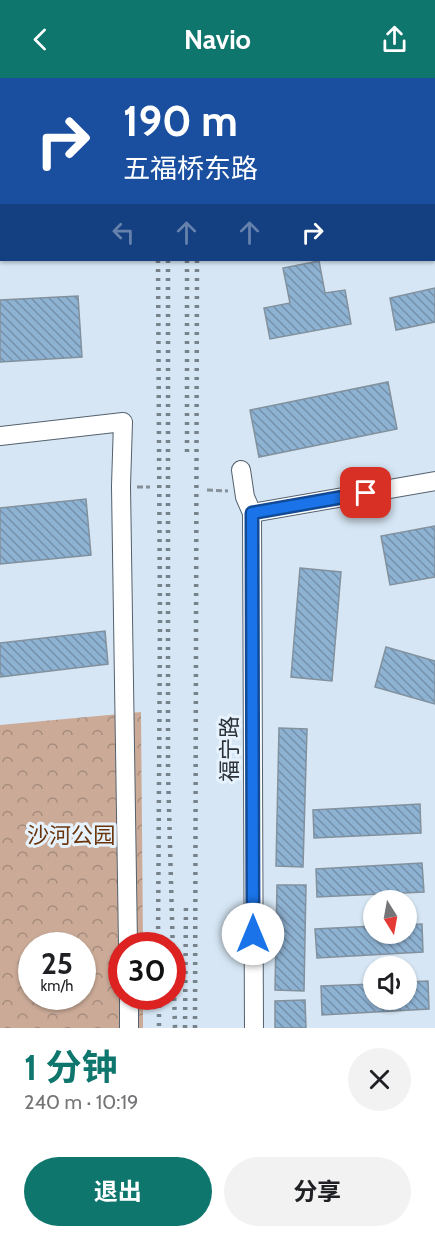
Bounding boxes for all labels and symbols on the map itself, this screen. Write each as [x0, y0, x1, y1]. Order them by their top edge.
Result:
pin [340, 467, 391, 518]
street label: 福宁路 [216, 716, 243, 782]
park label: 沙河公园 [27, 822, 115, 849]
north arrow [363, 890, 417, 944]
position arrow [221, 902, 285, 966]
speed limit sign: 30 [108, 932, 186, 1010]

